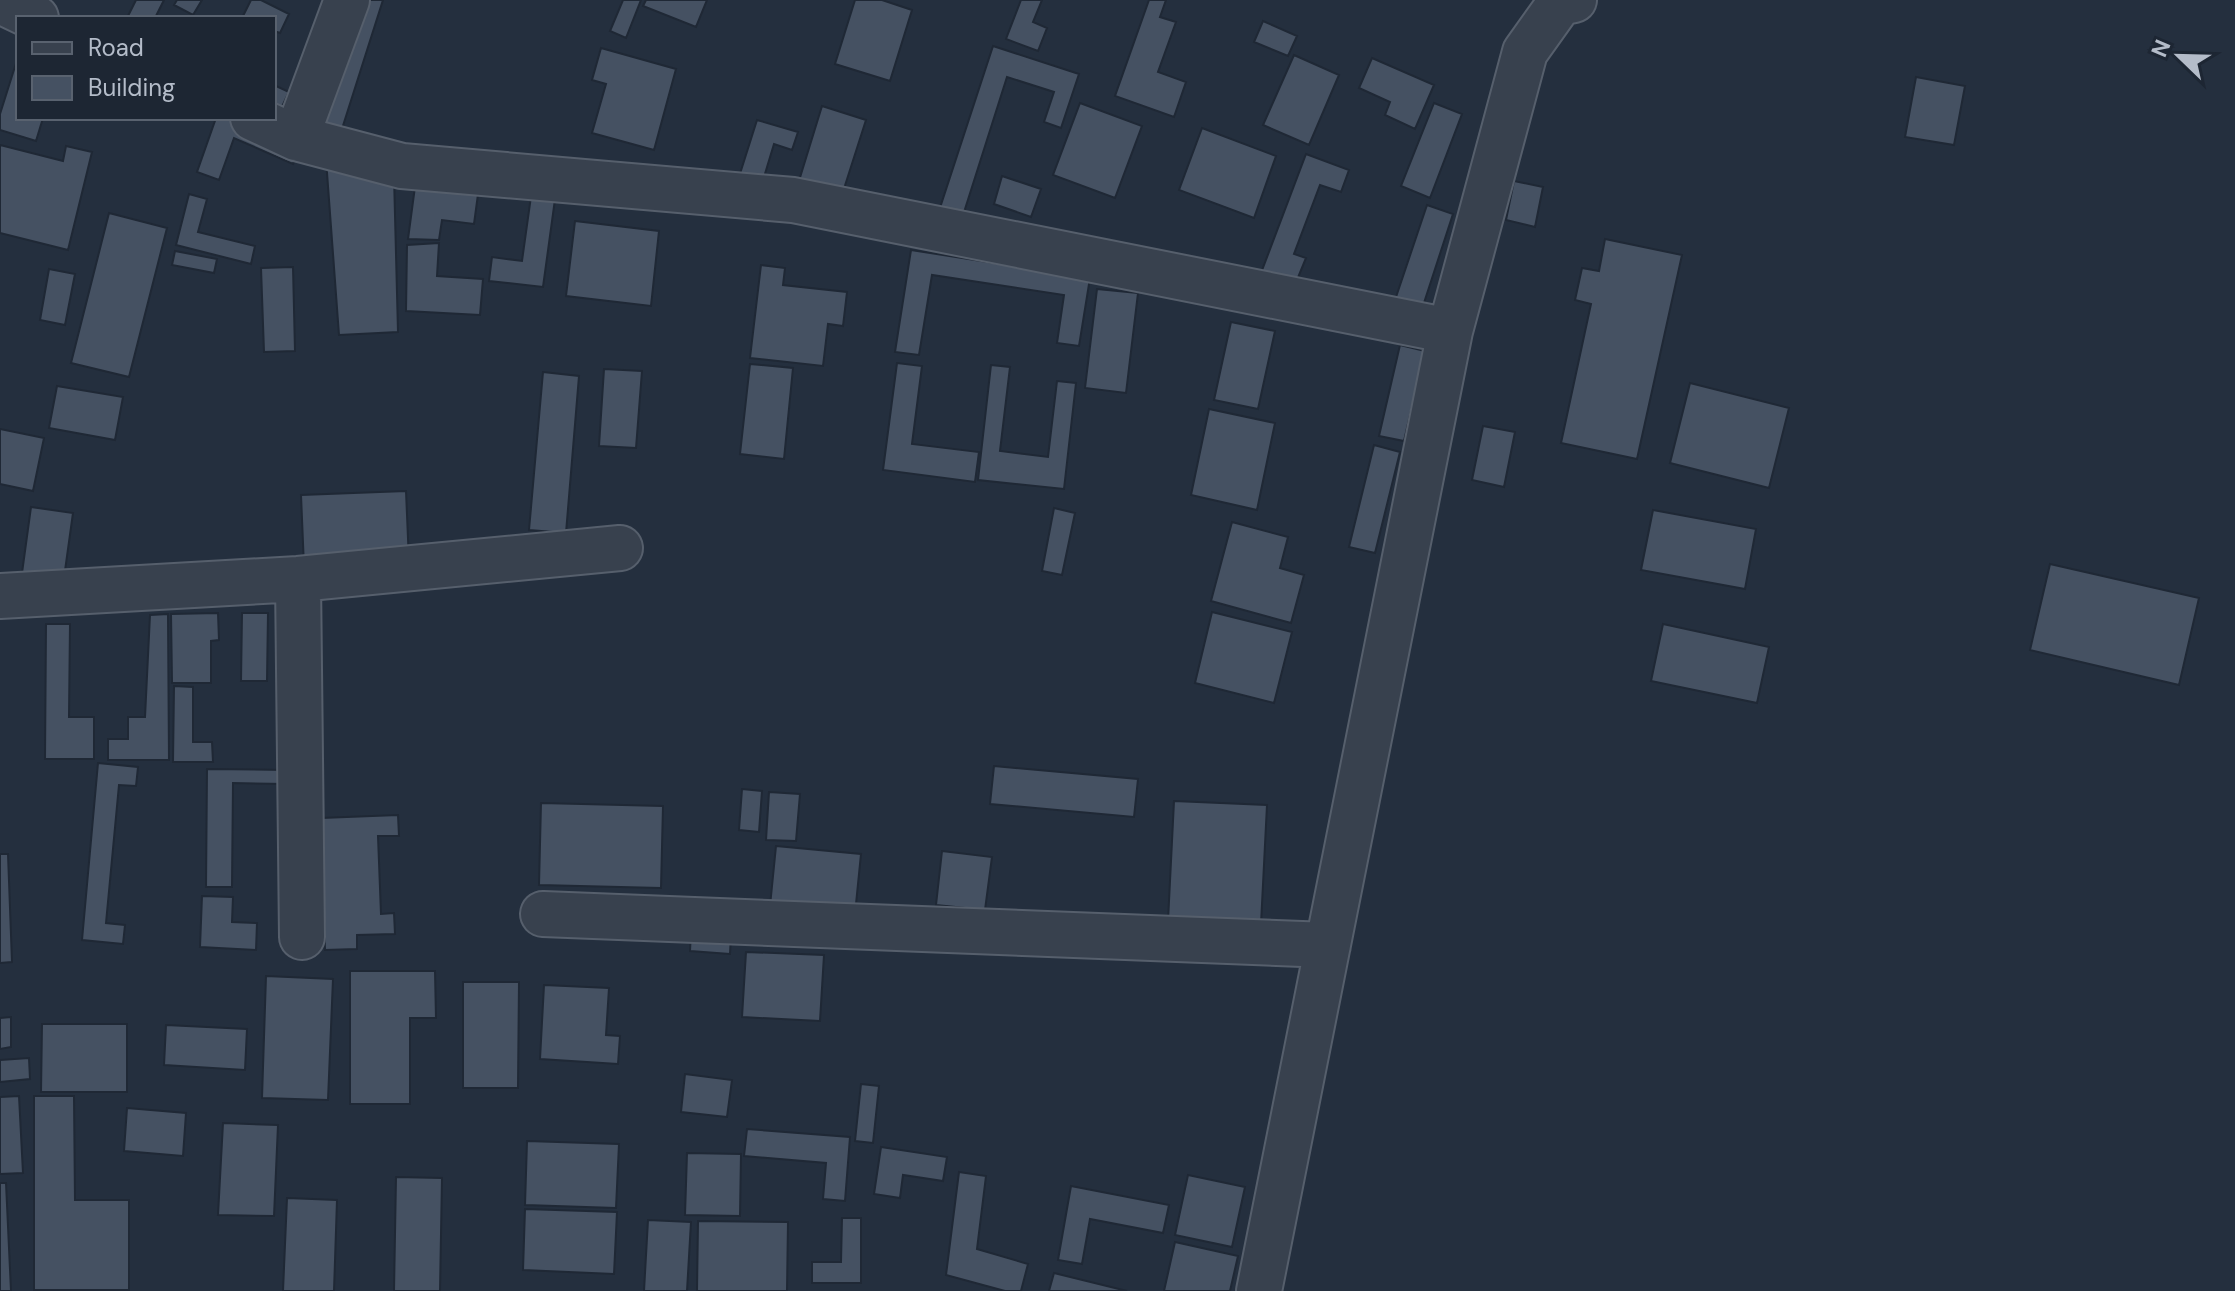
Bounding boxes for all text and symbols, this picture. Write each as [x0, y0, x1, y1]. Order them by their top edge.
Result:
legend [16, 16, 276, 120]
north arrow [2139, 16, 2219, 96]
text: Road [88, 32, 144, 63]
text: N [2145, 35, 2178, 61]
text: Building [88, 72, 175, 103]

